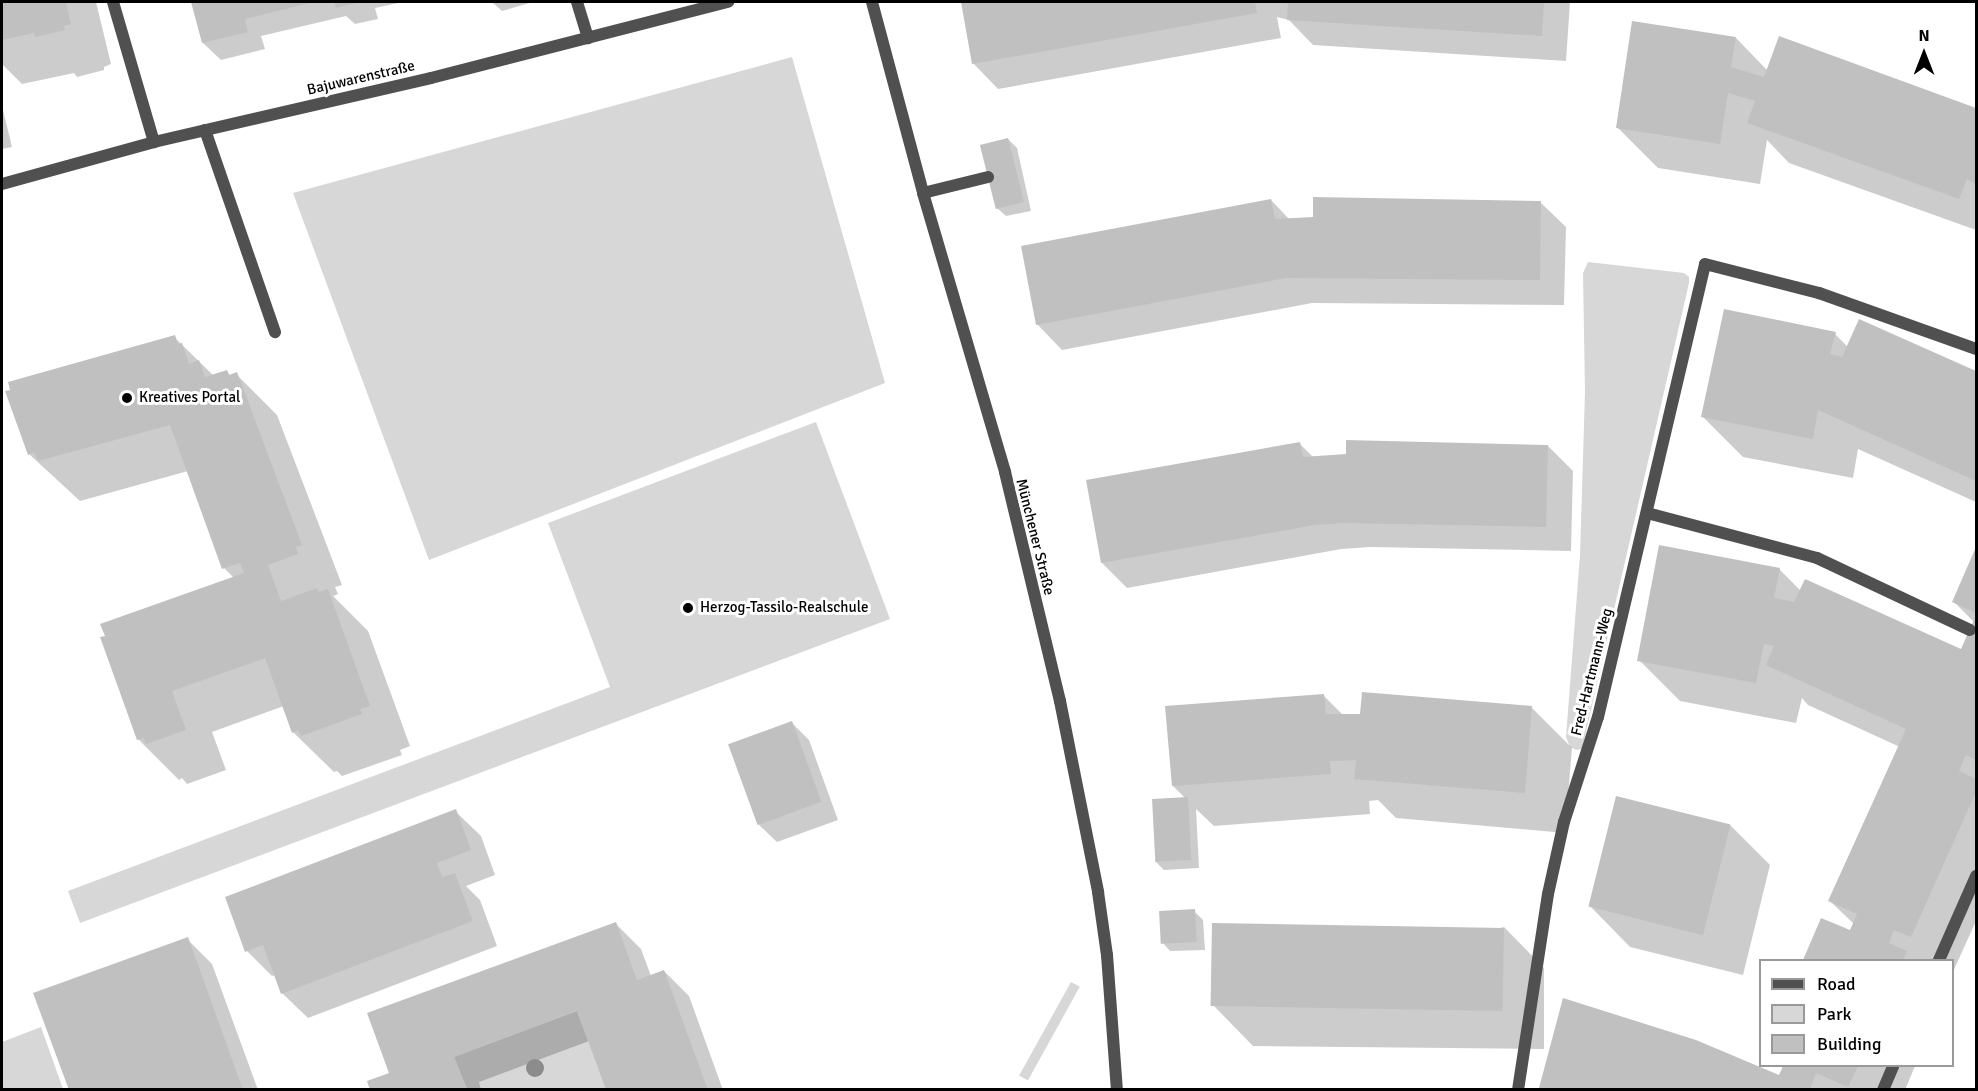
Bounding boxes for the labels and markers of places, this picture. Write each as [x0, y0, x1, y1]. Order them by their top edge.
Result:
place label: Kreatives Portal [139, 389, 240, 407]
marker: Kreatives Portal [120, 391, 134, 405]
place label: Herzog-Tassilo-Realschule [700, 599, 868, 617]
marker: Herzog-Tassilo-Realschule [681, 601, 695, 615]

